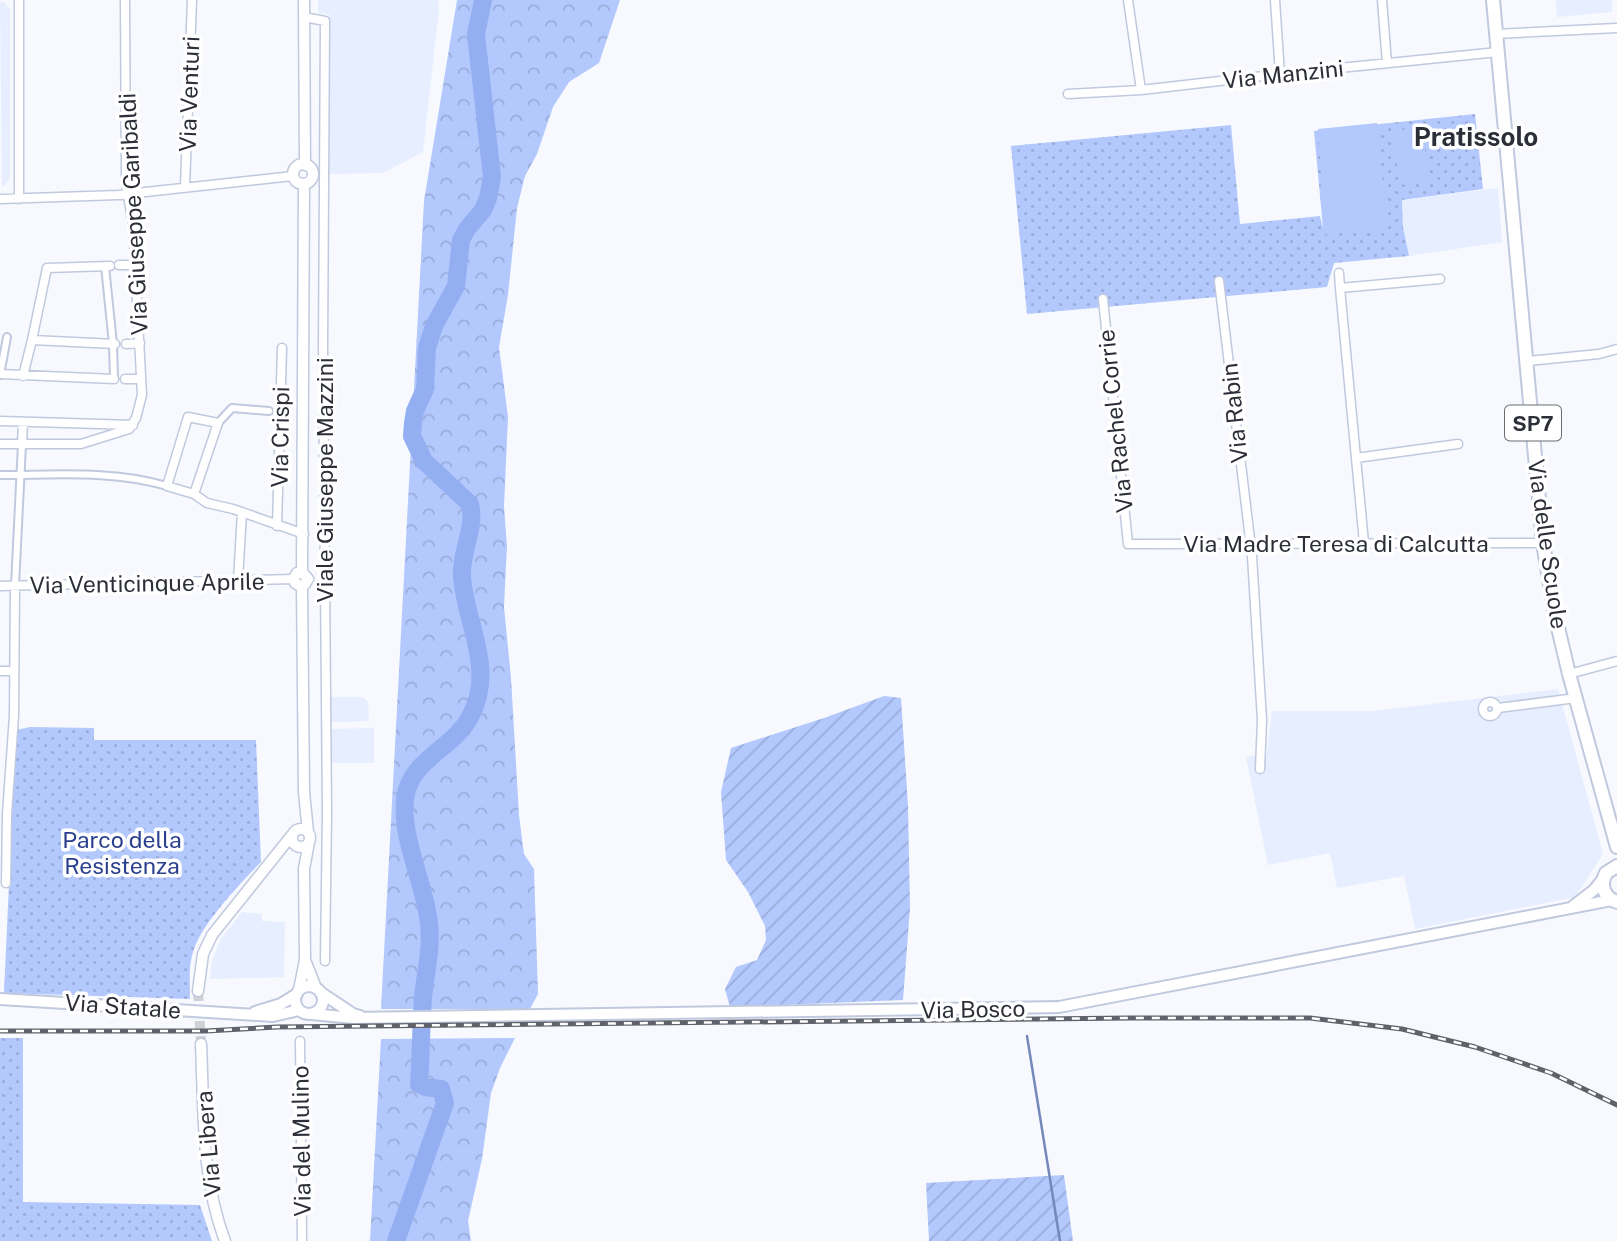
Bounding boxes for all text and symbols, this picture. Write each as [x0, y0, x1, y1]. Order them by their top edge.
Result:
street label: Via Venturi [173, 35, 205, 153]
street label: Via Manzini [1221, 54, 1345, 94]
street label: Via Giuseppe Garibaldi [113, 92, 153, 336]
district label: Pratissolo [1414, 121, 1538, 152]
street label: Via Rachel Corrie [1092, 328, 1138, 514]
street label: Viale Giuseppe Mazzini [311, 357, 338, 603]
street label: Via Rabin [1215, 362, 1253, 464]
street label: Via Crispi [266, 386, 294, 488]
road number: SP7 [1505, 406, 1561, 440]
street label: Via delle Scuole [1523, 457, 1573, 631]
street label: Via Madre Teresa di Calcutta [1183, 530, 1489, 557]
street label: Via Venticinque Aprile [29, 567, 265, 599]
park label: Parco della Resistenza [62, 826, 182, 879]
street label: Via Statale [64, 988, 182, 1024]
street label: Via Bosco [920, 995, 1026, 1023]
street label: Via del Mulino [286, 1065, 316, 1217]
street label: Via Libera [190, 1090, 226, 1198]

